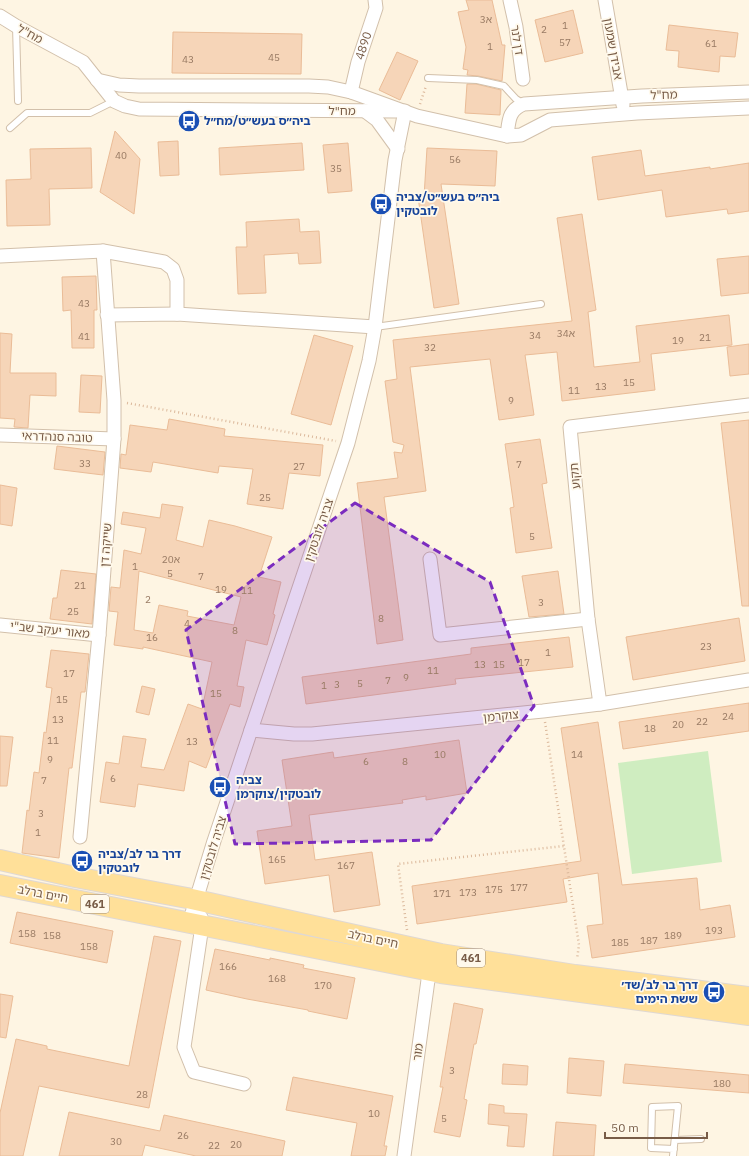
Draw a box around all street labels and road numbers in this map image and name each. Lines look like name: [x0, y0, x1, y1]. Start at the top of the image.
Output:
street label: אבידן שמעון: [601, 17, 626, 81]
street label: מח"ל: [15, 21, 46, 47]
street label: דן לנר: [508, 24, 527, 57]
street label: 4890: [351, 29, 375, 62]
street label: מח"ל: [650, 87, 678, 102]
street label: מח"ל: [328, 103, 356, 118]
street label: טובה סנהדראי: [21, 428, 93, 445]
street label: תקוע: [566, 462, 583, 490]
street label: צביה לובטקין: [301, 496, 336, 563]
street label: שייקה דן: [96, 522, 115, 568]
street label: מאור יעקב שב"י: [10, 618, 91, 641]
street label: צוקרמן: [482, 706, 520, 725]
street label: צביה לובטקין: [196, 814, 229, 882]
street label: חיים ברלב: [17, 881, 70, 906]
road number: 461: [81, 895, 109, 913]
street label: חיים ברלב: [347, 926, 400, 951]
road number: 461: [457, 949, 485, 967]
street label: מור: [409, 1042, 426, 1062]

